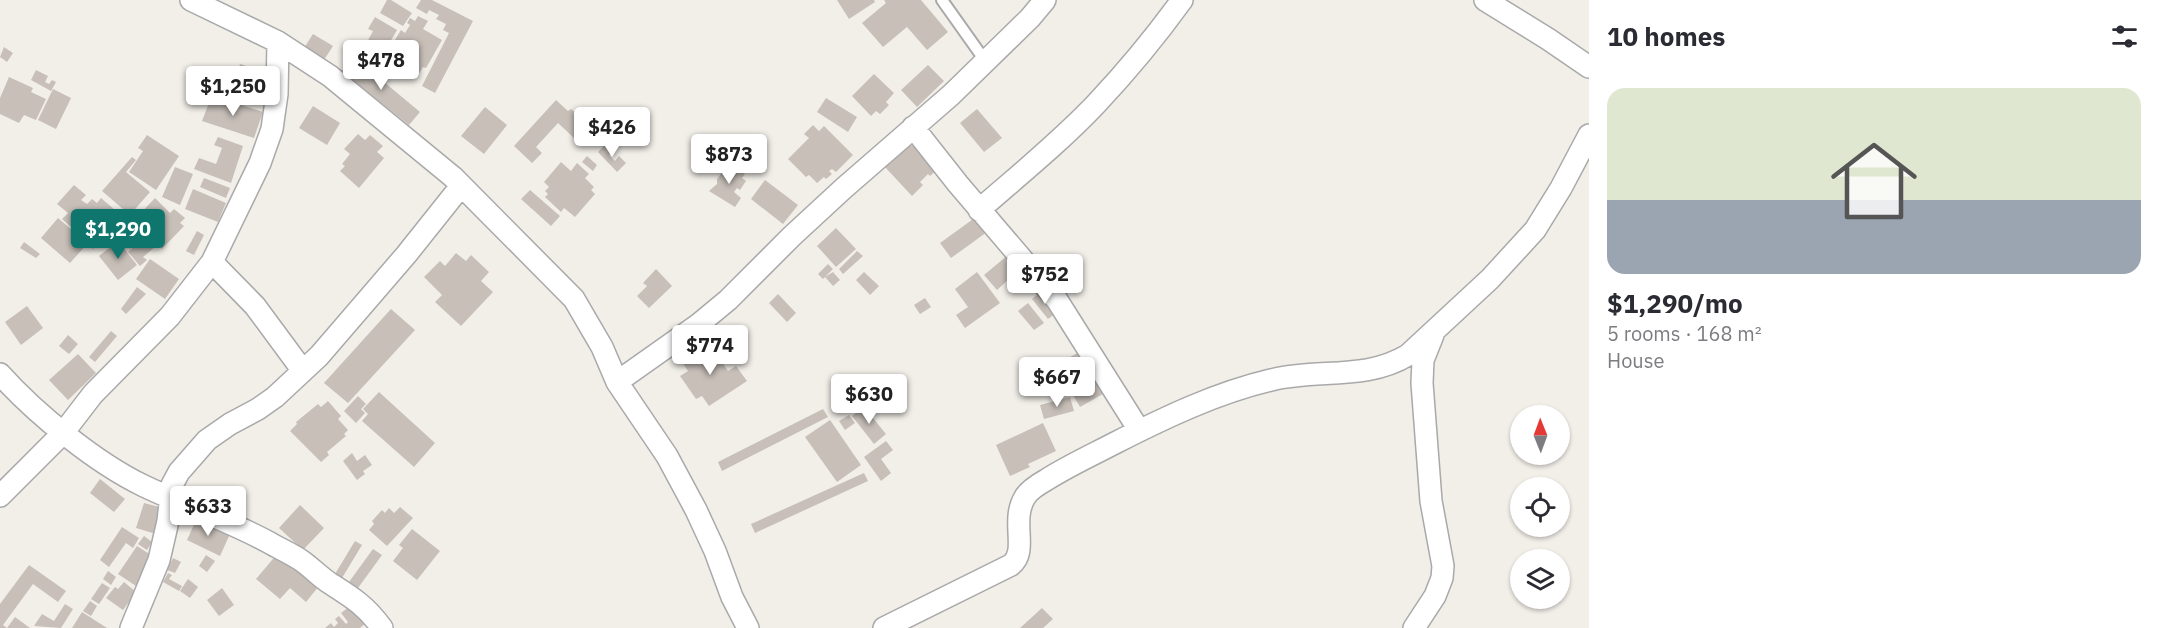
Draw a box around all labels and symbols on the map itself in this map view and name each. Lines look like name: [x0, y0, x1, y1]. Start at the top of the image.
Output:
pin: $478: [345, 40, 417, 91]
pin: $1,250: [184, 66, 282, 117]
pin: $426: [576, 107, 648, 158]
pin: $873: [693, 134, 765, 185]
pin: $1,290: [69, 209, 167, 260]
pin: $752: [1009, 254, 1081, 305]
pin: $774: [674, 325, 746, 376]
pin: $667: [1021, 357, 1093, 408]
pin: $630: [833, 374, 905, 425]
north arrow: [1510, 405, 1570, 465]
pin: $633: [172, 486, 244, 537]

